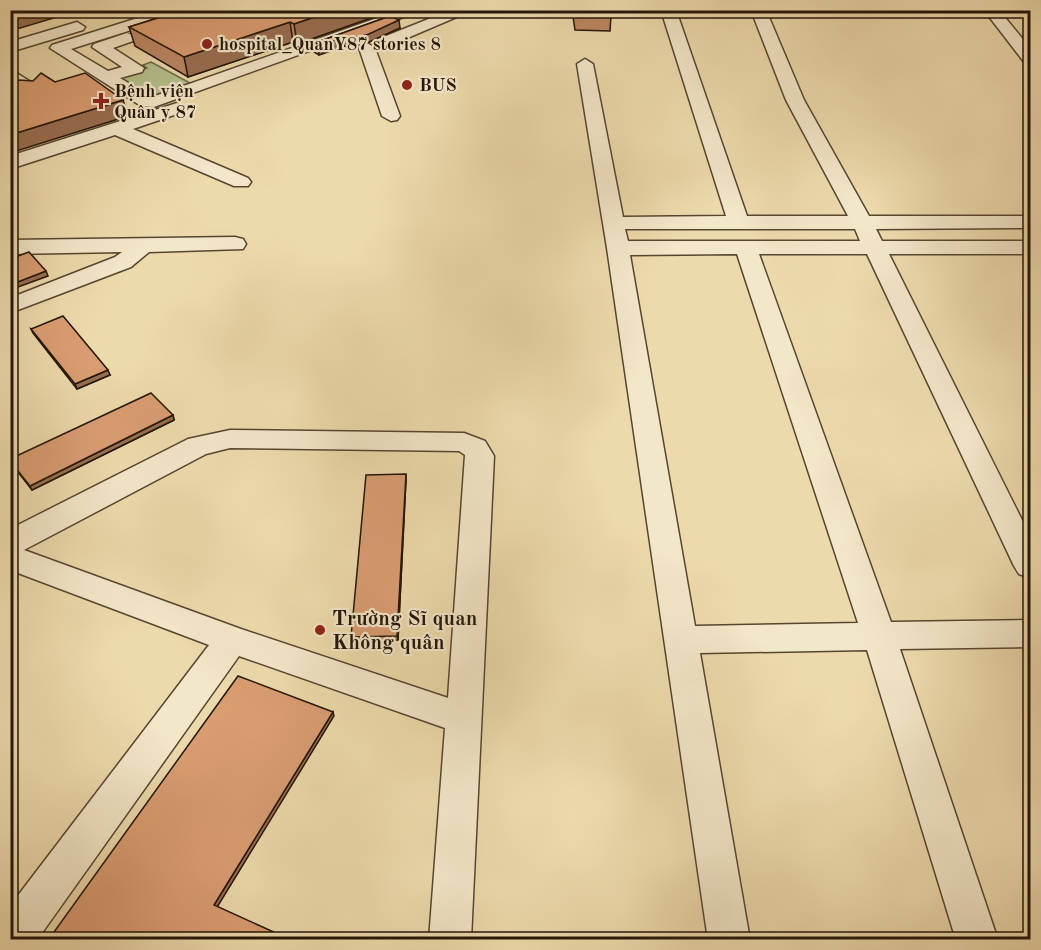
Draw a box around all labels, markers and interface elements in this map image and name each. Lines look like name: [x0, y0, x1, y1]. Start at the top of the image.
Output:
place label: hospital_QuanY87 stories 8: [219, 36, 441, 54]
marker: hospital_QuanY87 stories 8: [200, 37, 214, 51]
place label: BUS: [419, 77, 457, 95]
marker: BUS: [400, 78, 414, 92]
place label: Bệnh viện Quân y 87: [114, 83, 196, 122]
marker: Bệnh viện Quân y 87: [92, 92, 110, 110]
place label: Trường Sĩ quan Không quân: [332, 609, 478, 654]
marker: Trường Sĩ quan Không quân: [313, 623, 327, 637]

